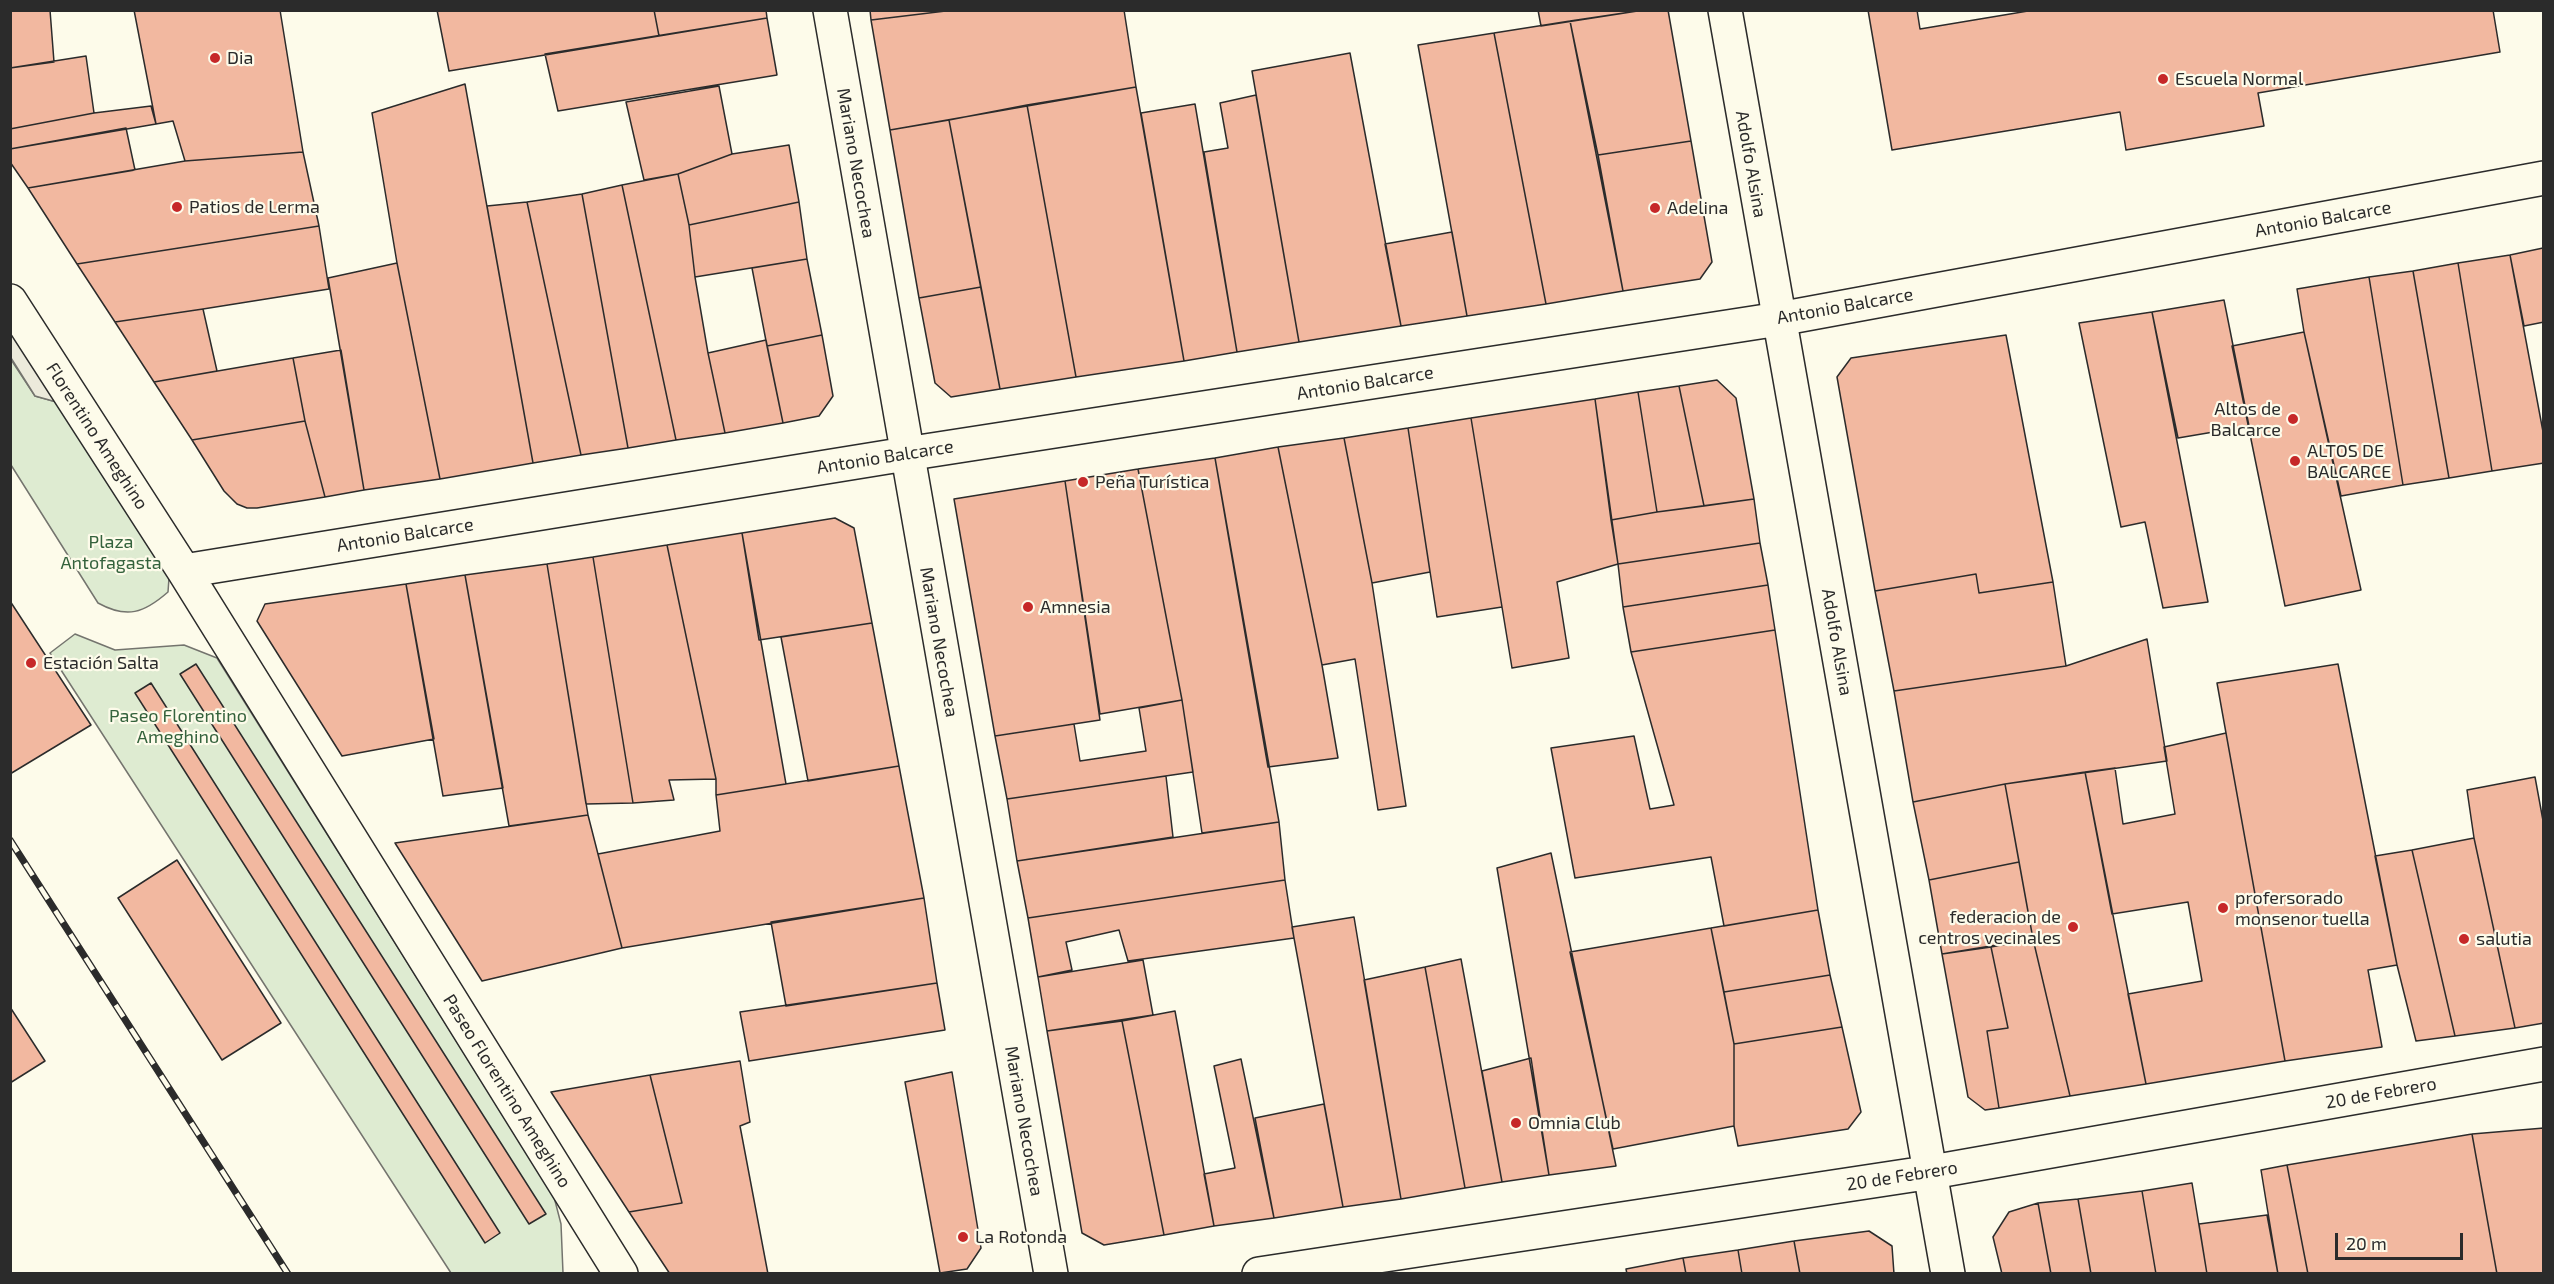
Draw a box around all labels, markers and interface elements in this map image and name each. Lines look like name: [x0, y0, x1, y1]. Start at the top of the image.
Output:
place label: Dia: [227, 47, 253, 69]
marker: Dia: [208, 51, 222, 65]
place label: Escuela Normal: [2175, 68, 2303, 90]
marker: Escuela Normal: [2156, 72, 2170, 86]
street label: Mariano Necochea: [832, 86, 880, 240]
street label: Adolfo Alsina: [1731, 109, 1771, 219]
place label: Patios de Lerma: [189, 196, 320, 218]
street label: Antonio Balcarce: [2253, 196, 2393, 242]
place label: Adelina: [1667, 197, 1728, 219]
marker: Patios de Lerma: [170, 200, 184, 214]
marker: Adelina: [1648, 201, 1662, 215]
street label: Antonio Balcarce: [1775, 283, 1915, 329]
street label: Florentino Ameghino: [41, 359, 153, 513]
street label: Antonio Balcarce: [1295, 362, 1435, 404]
place label: Altos de Balcarce: [2211, 398, 2281, 440]
marker: Altos de Balcarce: [2286, 412, 2300, 426]
street label: Antonio Balcarce: [815, 436, 955, 478]
place label: ALTOS DE BALCARCE: [2307, 440, 2391, 482]
marker: ALTOS DE BALCARCE: [2288, 454, 2302, 468]
place label: Peña Turística: [1095, 471, 1209, 493]
marker: Peña Turística: [1076, 475, 1090, 489]
street label: Antonio Balcarce: [335, 514, 475, 556]
park label: Plaza Antofagasta: [60, 531, 162, 574]
street label: Mariano Necochea: [915, 565, 963, 719]
street label: Adolfo Alsina: [1817, 587, 1857, 697]
place label: Amnesia: [1040, 596, 1111, 618]
marker: Amnesia: [1021, 600, 1035, 614]
place label: Estación Salta: [43, 652, 159, 674]
marker: Estación Salta: [24, 656, 38, 670]
park label: Paseo Florentino Ameghino: [109, 705, 247, 748]
place label: profersorado monsenor tuella: [2235, 887, 2370, 930]
marker: profersorado monsenor tuella: [2216, 901, 2230, 915]
place label: federacion de centros vecinales: [1918, 906, 2061, 948]
marker: federacion de centros vecinales: [2066, 920, 2080, 934]
place label: salutia: [2476, 928, 2532, 950]
marker: salutia: [2457, 932, 2471, 946]
street label: Paseo Florentino Ameghino: [438, 990, 576, 1192]
street label: Mariano Necochea: [1000, 1044, 1048, 1198]
street label: 20 de Febrero: [2324, 1073, 2438, 1113]
place label: Omnia Club: [1528, 1112, 1621, 1134]
marker: Omnia Club: [1509, 1116, 1523, 1130]
street label: 20 de Febrero: [1845, 1157, 1959, 1195]
scale bar: [2338, 1221, 2466, 1259]
place label: La Rotonda: [975, 1226, 1067, 1248]
marker: La Rotonda: [956, 1230, 970, 1244]
text: 20 m: [2346, 1232, 2387, 1254]

